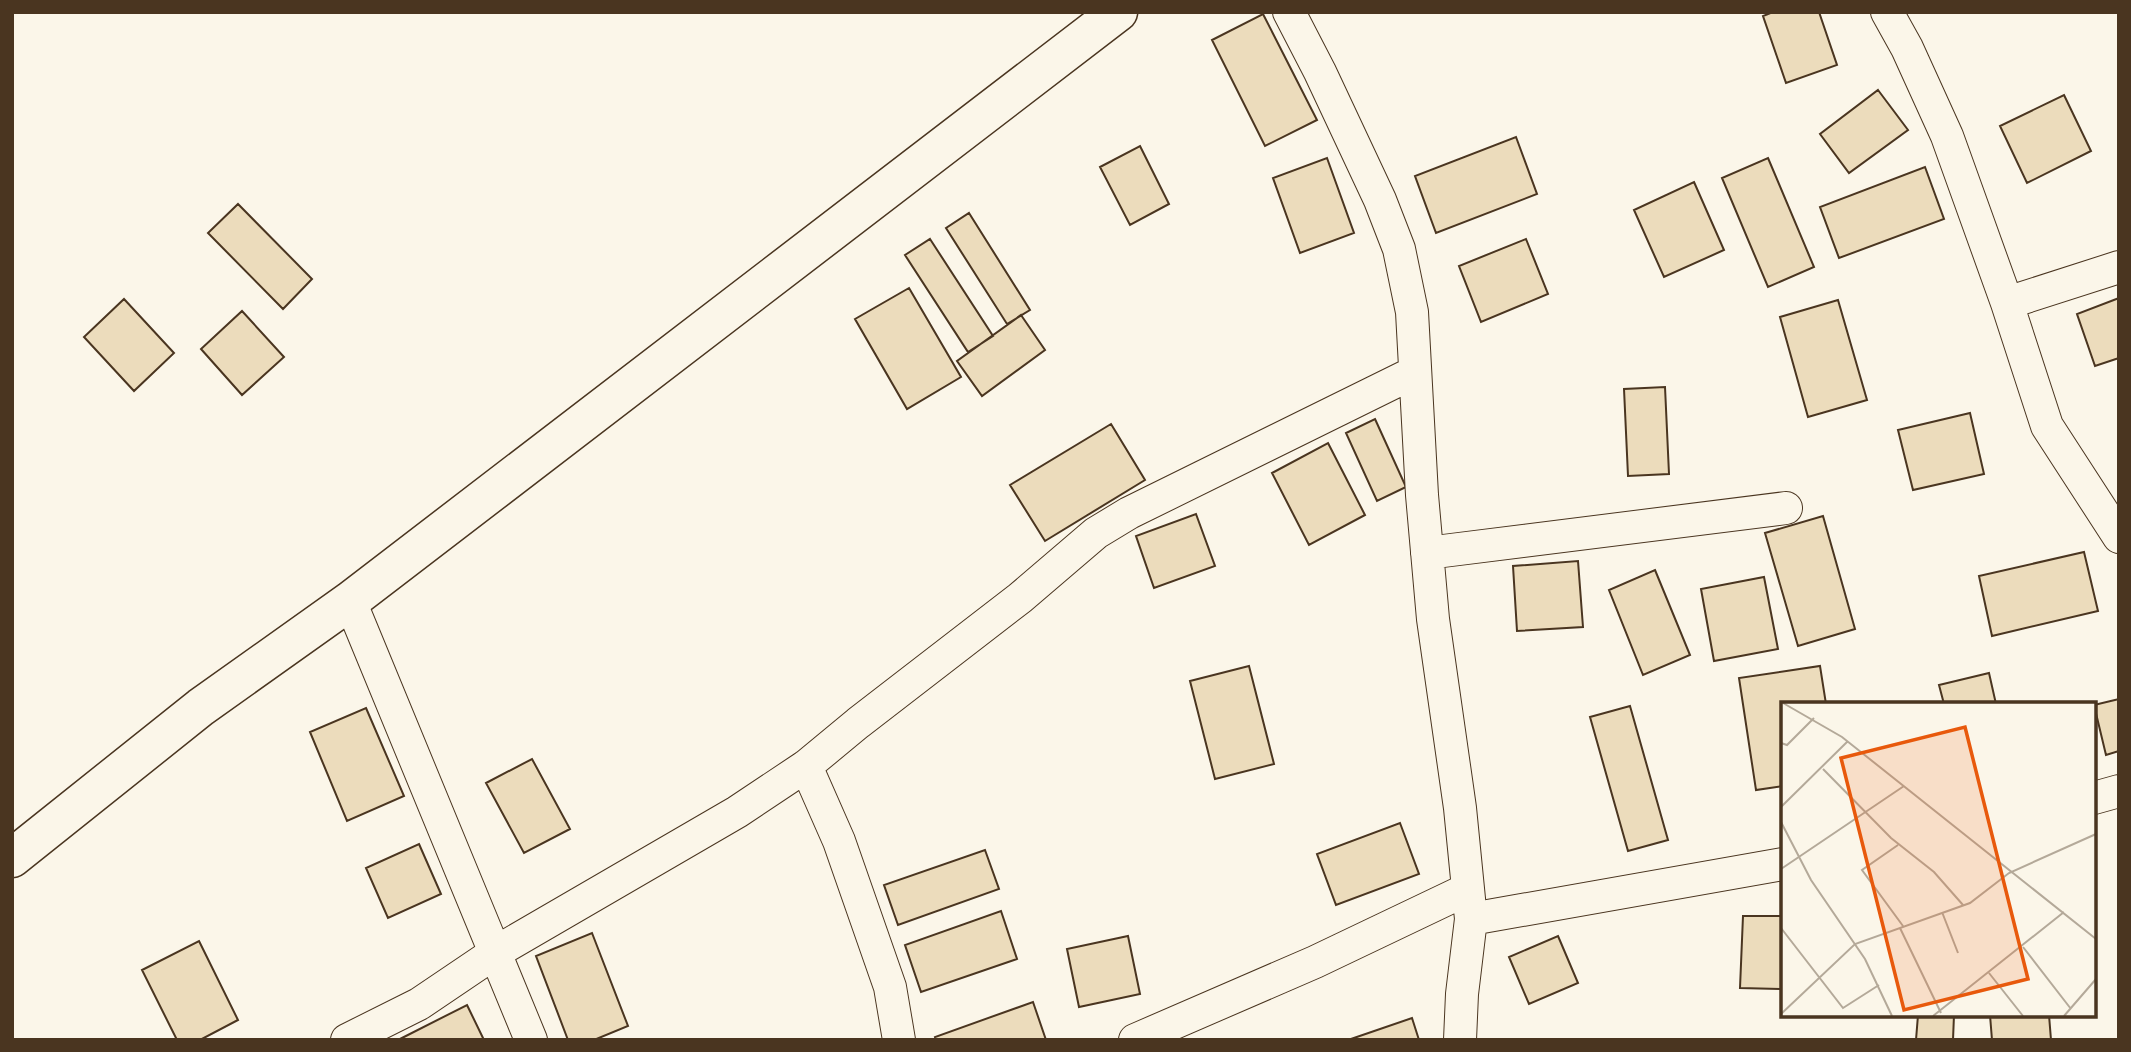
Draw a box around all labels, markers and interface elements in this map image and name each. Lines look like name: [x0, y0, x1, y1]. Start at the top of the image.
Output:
inset map: [1781, 702, 2096, 1017]

